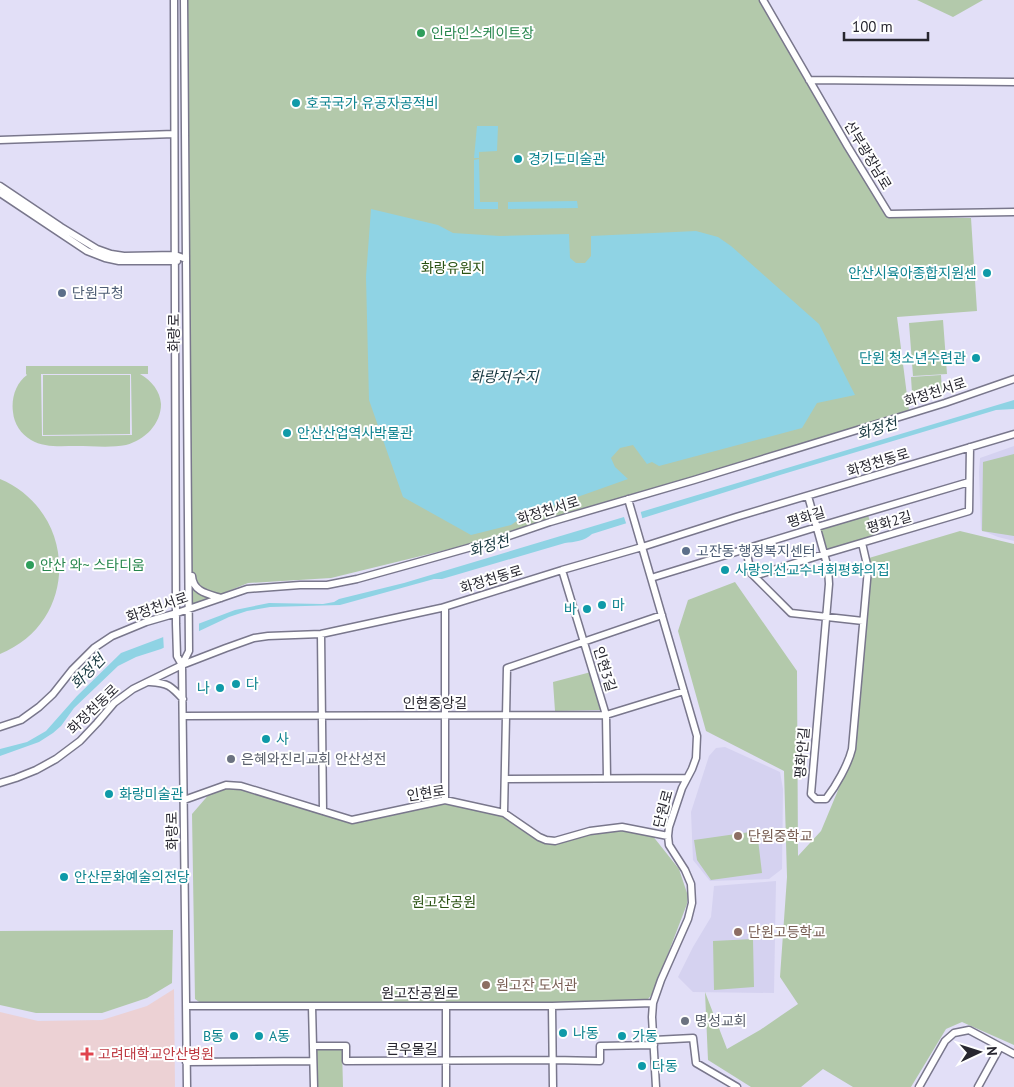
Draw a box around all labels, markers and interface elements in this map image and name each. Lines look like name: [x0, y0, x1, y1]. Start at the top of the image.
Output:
scale bar: [844, 10, 928, 42]
text: 100 m: [852, 17, 893, 36]
place label: 인라인스케이트장: [431, 24, 534, 42]
marker: 인라인스케이트장: [415, 27, 427, 39]
place label: 호국국가 유공자공적비: [306, 94, 439, 112]
marker: 호국국가 유공자공적비: [290, 97, 302, 109]
street label: 선부광장남로: [840, 117, 896, 193]
place label: 경기도미술관: [528, 150, 605, 168]
marker: 경기도미술관: [512, 153, 524, 165]
park label: 화랑유원지: [421, 259, 485, 277]
place label: 안산시육아종합지원센: [848, 264, 977, 282]
marker: 안산시육아종합지원센: [981, 267, 993, 279]
place label: 단원구청: [72, 284, 124, 302]
marker: 단원구청: [56, 287, 68, 299]
street label: 화랑로: [165, 314, 183, 352]
place label: 단원 청소년수련관: [859, 349, 966, 367]
marker: 단원 청소년수련관: [970, 352, 982, 364]
water label: 화랑저수지: [469, 367, 540, 386]
street label: 화정천서로: [902, 373, 969, 411]
water label: 화정천: [854, 413, 902, 444]
place label: 안산산업역사박물관: [297, 424, 413, 442]
marker: 안산산업역사박물관: [281, 427, 293, 439]
street label: 화정천동로: [845, 444, 912, 480]
street label: 화정천서로: [515, 492, 582, 528]
street label: 평화길: [785, 503, 827, 531]
street label: 평화2길: [864, 507, 914, 537]
water label: 화정천: [466, 530, 514, 561]
place label: 고잔동 행정복지센터: [696, 542, 816, 560]
marker: 고잔동 행정복지센터: [680, 545, 692, 557]
place label: 안산 와~ 스타디움: [40, 556, 145, 574]
marker: 안산 와~ 스타디움: [24, 559, 36, 571]
street label: 화정천동로: [458, 561, 525, 597]
place label: 사랑의선교수녀회평화의집: [735, 561, 890, 579]
marker: 사랑의선교수녀회평화의집: [719, 564, 731, 576]
street label: 화정천서로: [124, 588, 190, 626]
place label: 마: [612, 596, 625, 614]
marker: 마: [596, 599, 608, 611]
place label: 바: [564, 600, 577, 618]
marker: 바: [581, 603, 593, 615]
street label: 인현3길: [590, 644, 620, 694]
water label: 화정천: [66, 649, 110, 693]
place label: 다: [246, 675, 259, 693]
marker: 다: [230, 678, 242, 690]
place label: 나: [197, 679, 210, 697]
street label: 화정천동로: [64, 680, 122, 738]
marker: 나: [214, 682, 226, 694]
street label: 인현중앙길: [403, 694, 467, 712]
street label: 평화안길: [791, 727, 813, 779]
place label: 사: [276, 730, 289, 748]
marker: 사: [260, 733, 272, 745]
place label: 은혜와진리교회 안산성전: [241, 750, 386, 768]
marker: 은혜와진리교회 안산성전: [225, 753, 237, 765]
street label: 인현로: [406, 781, 447, 805]
place label: 화랑미술관: [119, 785, 184, 803]
marker: 화랑미술관: [103, 788, 115, 800]
street label: 단원로: [649, 788, 677, 830]
street label: 화랑로: [163, 811, 181, 850]
place label: 단원중학교: [748, 827, 813, 845]
marker: 단원중학교: [732, 830, 744, 842]
place label: 안산문화예술의전당: [74, 868, 190, 886]
marker: 안산문화예술의전당: [58, 871, 70, 883]
park label: 원고잔공원: [412, 893, 476, 911]
place label: 단원고등학교: [748, 923, 825, 941]
marker: 단원고등학교: [732, 926, 744, 938]
place label: 원고잔 도서관: [496, 976, 577, 994]
marker: 원고잔 도서관: [480, 979, 492, 991]
street label: 원고잔공원로: [381, 984, 459, 1002]
place label: 명성교회: [695, 1012, 747, 1030]
marker: 명성교회: [679, 1015, 691, 1027]
place label: 나동: [573, 1024, 599, 1042]
place label: B동: [203, 1027, 224, 1045]
place label: A동: [269, 1027, 290, 1045]
marker: 나동: [557, 1027, 569, 1039]
place label: 가동: [632, 1027, 658, 1045]
north arrow: [954, 1027, 1004, 1077]
marker: B동: [228, 1030, 240, 1042]
marker: A동: [253, 1030, 265, 1042]
marker: 가동: [616, 1030, 628, 1042]
street label: 큰우물길: [386, 1040, 438, 1058]
place label: 고려대학교안산병원: [98, 1045, 214, 1063]
text: N: [983, 1046, 1001, 1056]
marker: 고려대학교안산병원: [80, 1047, 94, 1061]
place label: 다동: [652, 1057, 678, 1075]
marker: 다동: [636, 1060, 648, 1072]

